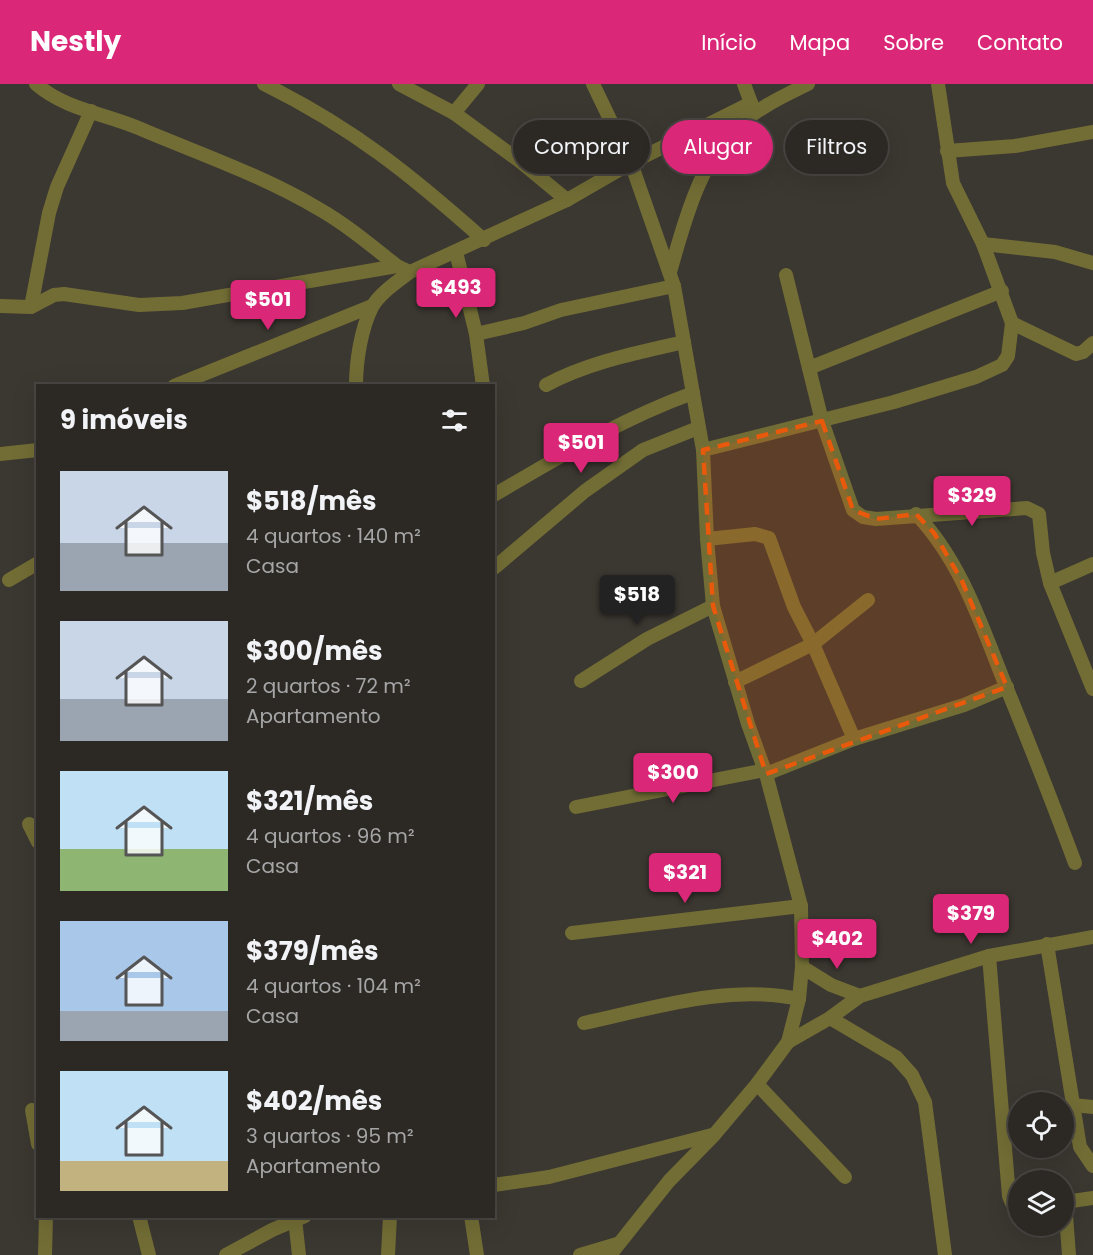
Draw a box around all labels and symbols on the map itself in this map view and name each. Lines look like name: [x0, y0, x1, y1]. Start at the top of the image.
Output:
pin: $493: [420, 268, 492, 319]
pin: $501: [232, 280, 304, 331]
pin: $501: [545, 423, 617, 474]
pin: $329: [936, 476, 1008, 527]
pin: $518: [601, 575, 673, 626]
pin: $300: [637, 753, 709, 804]
pin: $321: [649, 853, 721, 904]
pin: $379: [935, 894, 1007, 945]
pin: $402: [801, 919, 873, 970]

